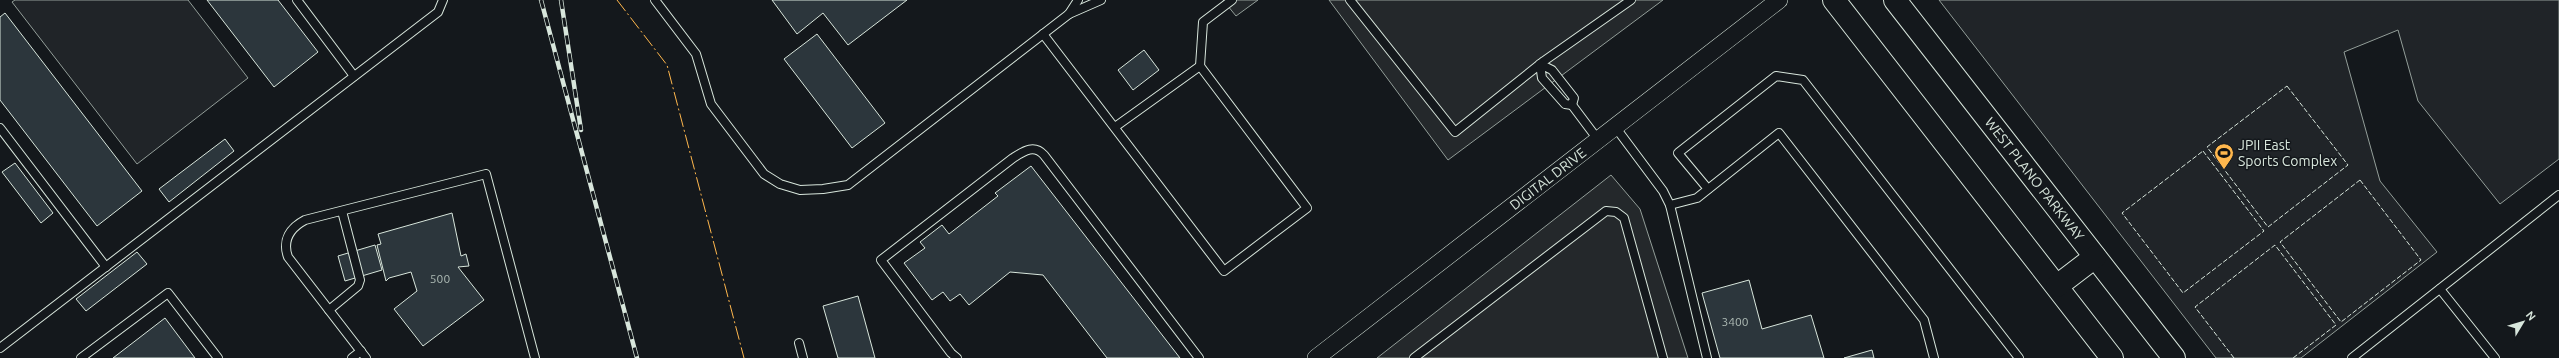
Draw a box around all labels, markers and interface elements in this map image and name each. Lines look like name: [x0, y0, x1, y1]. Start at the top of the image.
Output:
street label: WEST PLANO PARKWAY: [1982, 114, 2087, 244]
place label: JPII East Sports Complex: [2238, 137, 2337, 169]
sports icon: JPII East Sports Complex: [2213, 142, 2235, 170]
street label: DIGITAL DRIVE: [1507, 144, 1589, 213]
house number: 500: [430, 272, 450, 285]
north arrow: [2503, 302, 2543, 342]
text: N: [2524, 309, 2538, 323]
house number: 3400: [1721, 315, 1749, 328]

